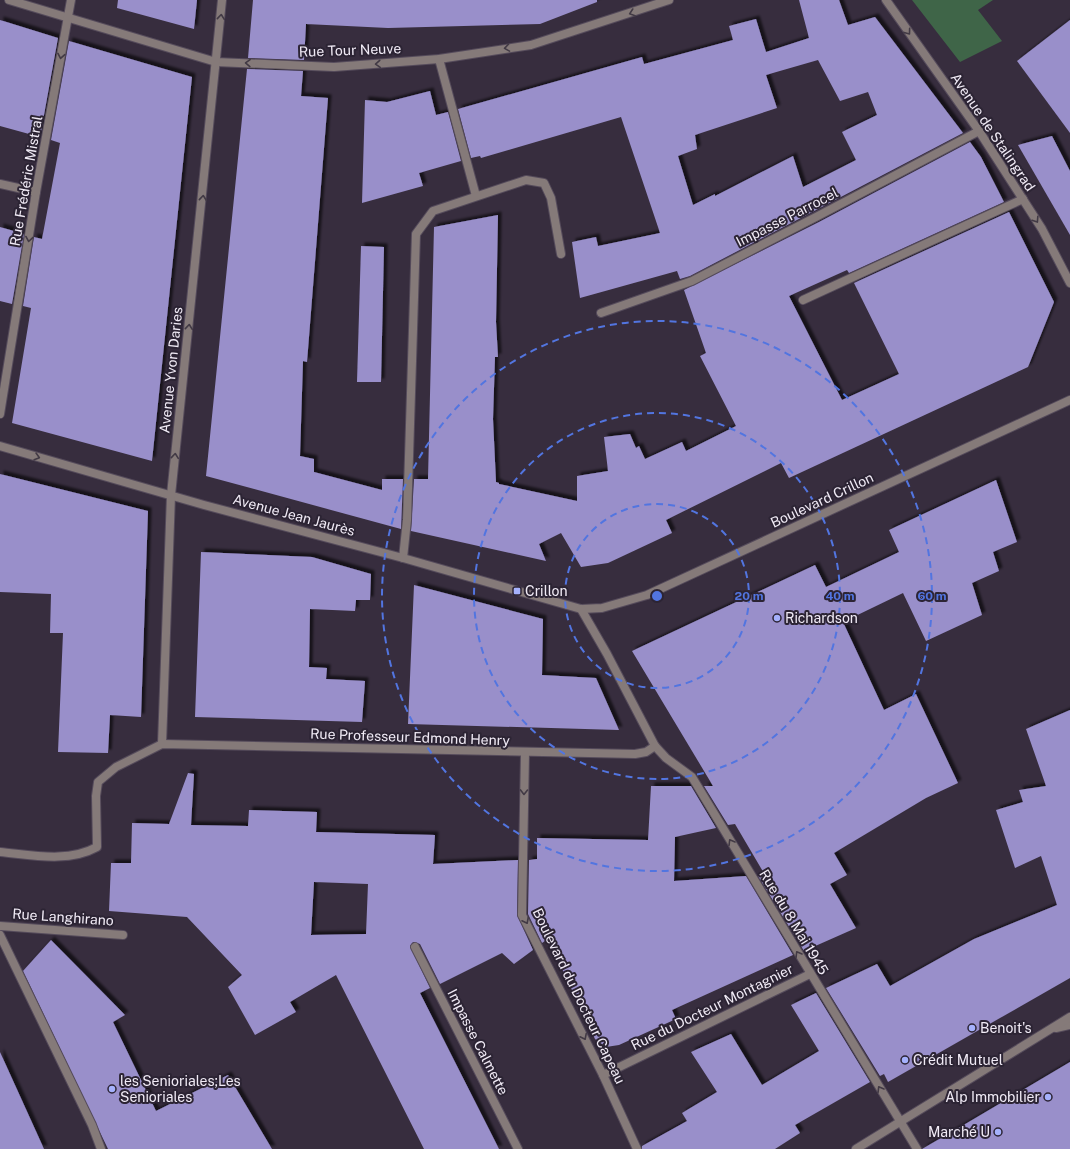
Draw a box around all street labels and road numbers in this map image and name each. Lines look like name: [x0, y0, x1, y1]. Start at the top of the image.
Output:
street label: Rue Tour Neuve: [299, 40, 402, 60]
street label: Avenue de Stalingrad: [948, 70, 1038, 194]
street label: Rue Frédéric Mistral: [7, 115, 45, 247]
street label: Impasse Parrocel: [733, 184, 841, 250]
street label: Avenue Yvon Daries: [156, 306, 186, 434]
street label: Boulevard Crillon: [768, 469, 876, 531]
street label: Avenue Jean Jaurès: [231, 491, 357, 539]
street label: Rue Professeur Edmond Henry: [310, 726, 511, 748]
street label: Rue du 8 Mai 1945: [756, 866, 832, 978]
street label: Rue Langhirano: [12, 905, 114, 929]
street label: Boulevard du Docteur Capeau: [529, 906, 629, 1086]
street label: Rue du Docteur Montagnier: [628, 961, 796, 1053]
street label: Impasse Calmette: [444, 986, 512, 1098]

